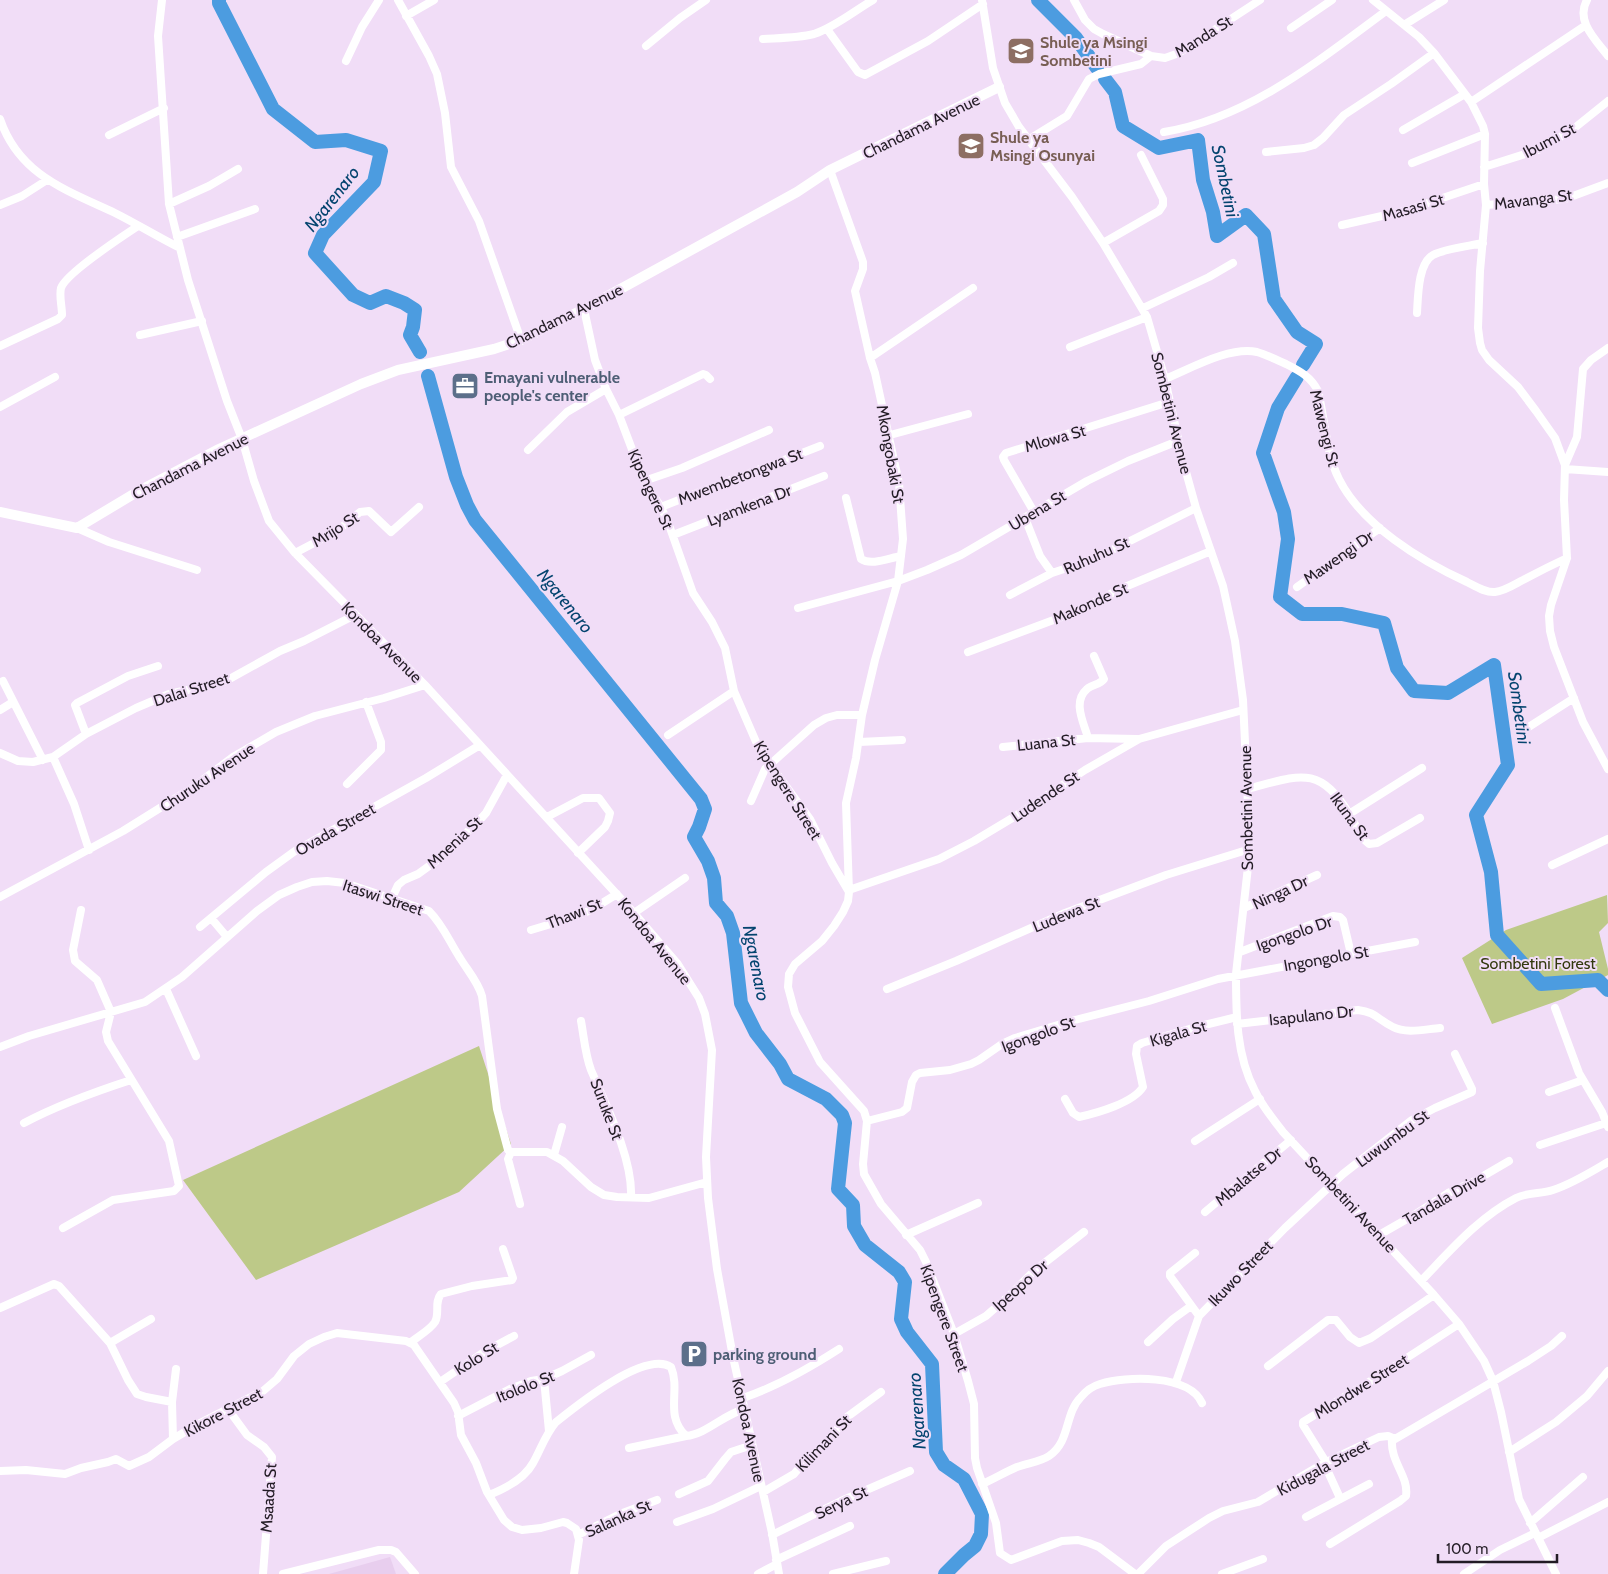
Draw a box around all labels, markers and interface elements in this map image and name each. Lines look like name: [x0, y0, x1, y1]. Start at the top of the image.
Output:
street label: Manda St: [1171, 11, 1236, 61]
place label: Shule ya Msingi Sombetini: [1040, 33, 1148, 70]
school or university icon: Shule ya Msingi Sombetini: [1006, 36, 1036, 66]
street label: Chandama Avenue: [860, 90, 983, 163]
street label: Ibumi St: [1520, 118, 1579, 162]
place label: Shule ya Msingi Osunyai: [990, 128, 1095, 165]
school or university icon: Shule ya Msingi Osunyai: [956, 131, 986, 161]
water label: Sombetini: [1207, 143, 1244, 220]
water label: Ngarenaro: [300, 162, 364, 236]
street label: Mavanga St: [1493, 185, 1574, 214]
street label: Masasi St: [1380, 190, 1447, 225]
street label: Chandama Avenue: [503, 280, 626, 353]
street label: Sombetini Avenue: [1147, 350, 1196, 476]
place label: Emayani vulnerable people's center: [484, 368, 620, 405]
office icon: Emayani vulnerable people's center: [450, 371, 480, 401]
street label: Mawengi St: [1306, 388, 1343, 469]
street label: Mkongobaki St: [873, 404, 909, 505]
street label: Mlowa St: [1022, 421, 1088, 456]
street label: Chandama Avenue: [129, 429, 251, 504]
street label: Mwembetongwa St: [675, 444, 806, 509]
street label: Kipengere St: [624, 446, 678, 533]
street label: Lyamkena Dr: [705, 480, 795, 530]
street label: Ubena St: [1005, 486, 1070, 535]
street label: Mrijo St: [308, 507, 363, 551]
street label: Mawengi Dr: [1300, 526, 1378, 588]
street label: Ruhuhu St: [1060, 532, 1133, 578]
water label: Ngarenaro: [532, 564, 598, 638]
street label: Makonde St: [1050, 578, 1131, 628]
street label: Kondoa Avenue: [337, 598, 426, 687]
street label: Dalai Street: [151, 668, 232, 711]
water label: Sombetini: [1503, 670, 1535, 747]
street label: Luana St: [1016, 730, 1077, 755]
street label: Kipengere Street: [750, 737, 826, 844]
street label: Churuku Avenue: [156, 739, 258, 816]
street label: Sombetini Avenue: [1236, 745, 1257, 870]
street label: Ludende St: [1008, 767, 1083, 826]
street label: Ikuna St: [1326, 789, 1374, 844]
street label: Ovada Street: [292, 799, 379, 860]
street label: Mnenia St: [423, 812, 486, 873]
street label: Ninga Dr: [1249, 871, 1312, 914]
street label: Itaswi Street: [340, 876, 426, 920]
street label: Ludewa St: [1030, 892, 1103, 937]
street label: Thawi St: [544, 894, 605, 933]
street label: Kondoa Avenue: [614, 894, 695, 988]
street label: Igongolo Dr: [1254, 911, 1335, 955]
water label: Ngarenaro: [738, 923, 774, 1003]
street label: Ingongolo St: [1282, 942, 1371, 975]
park label: Sombetini Forest: [1480, 954, 1596, 973]
street label: Isapulano Dr: [1268, 1002, 1355, 1029]
street label: Igongolo St: [999, 1012, 1078, 1057]
street label: Kigala St: [1148, 1016, 1209, 1051]
street label: Suruke St: [586, 1076, 627, 1143]
street label: Luwumbu St: [1352, 1105, 1433, 1171]
street label: Mbalatse Dr: [1211, 1142, 1286, 1210]
street label: Sombetini Avenue: [1301, 1152, 1400, 1256]
street label: Tandala Drive: [1400, 1167, 1489, 1230]
street label: Ikuwo Street: [1204, 1236, 1277, 1310]
street label: Ipeopo Dr: [989, 1255, 1053, 1315]
street label: Kipengere Street: [916, 1262, 973, 1375]
street label: Kolo St: [451, 1337, 502, 1379]
parking icon: parking ground: [679, 1339, 709, 1369]
place label: parking ground: [713, 1345, 817, 1364]
street label: Mlondwe Street: [1311, 1350, 1412, 1423]
street label: Itololo St: [493, 1366, 558, 1407]
water label: Ngarenaro: [903, 1372, 931, 1450]
street label: Kondoa Avenue: [728, 1376, 769, 1484]
street label: Kikore Street: [181, 1384, 266, 1441]
street label: Kilimani St: [791, 1410, 856, 1476]
street label: Kidugala Street: [1274, 1435, 1373, 1500]
street label: Msaada St: [257, 1462, 280, 1533]
street label: Serya St: [812, 1481, 871, 1523]
street label: Salanka St: [582, 1495, 655, 1541]
scale bar: [1438, 1532, 1557, 1564]
text: 100 m: [1446, 1540, 1488, 1558]

